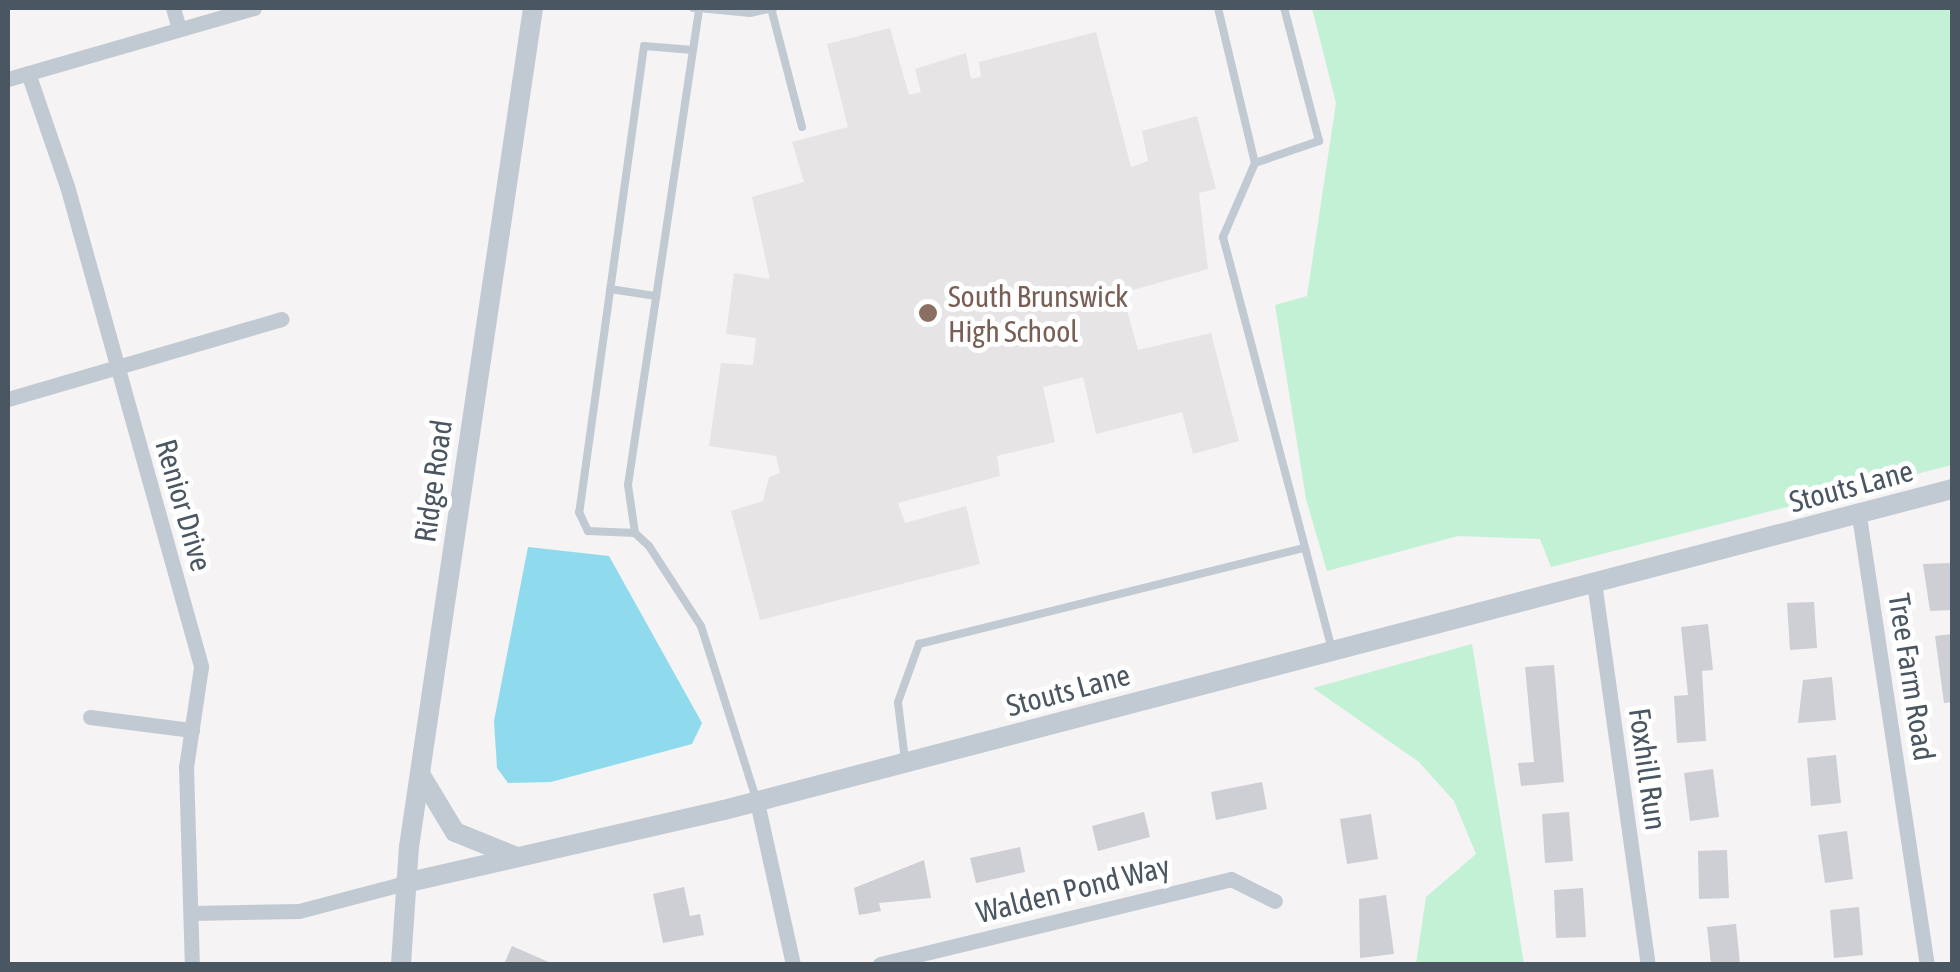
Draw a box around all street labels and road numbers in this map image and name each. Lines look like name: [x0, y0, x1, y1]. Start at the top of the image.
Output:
street label: Ridge Road: [407, 417, 459, 545]
street label: Renior Drive: [148, 435, 220, 575]
street label: Stouts Lane: [1785, 452, 1917, 520]
street label: Tree Farm Road: [1881, 591, 1943, 763]
street label: Stouts Lane: [1002, 656, 1134, 724]
street label: Foxhill Run: [1622, 706, 1674, 832]
street label: Walden Pond Way: [973, 848, 1173, 930]

